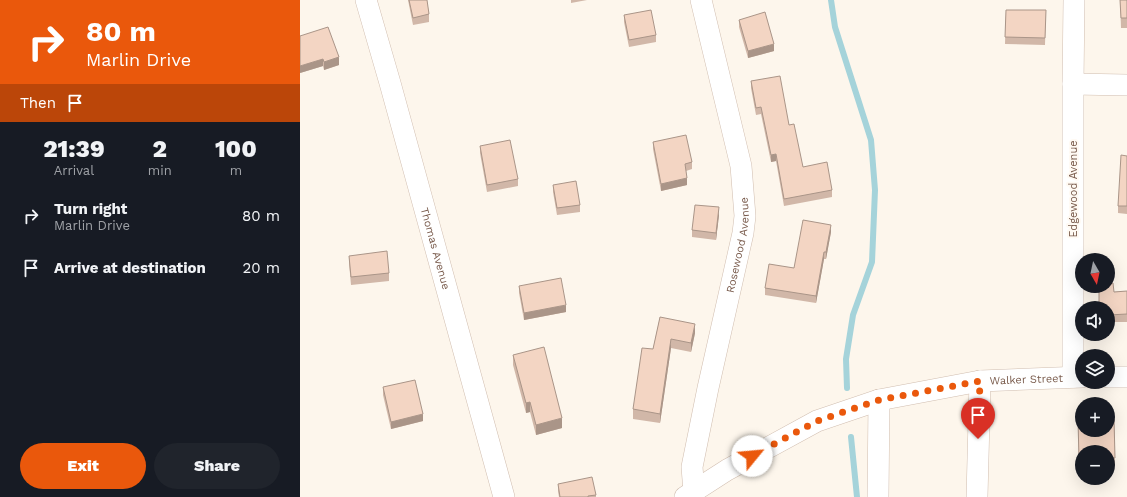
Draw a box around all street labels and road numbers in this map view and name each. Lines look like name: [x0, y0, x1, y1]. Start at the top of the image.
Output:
street label: Edgewood Avenue: [1067, 140, 1080, 238]
street label: Rosewood Avenue: [724, 197, 752, 294]
street label: Thomas Avenue: [418, 206, 453, 291]
street label: Walker Street: [989, 372, 1064, 388]

